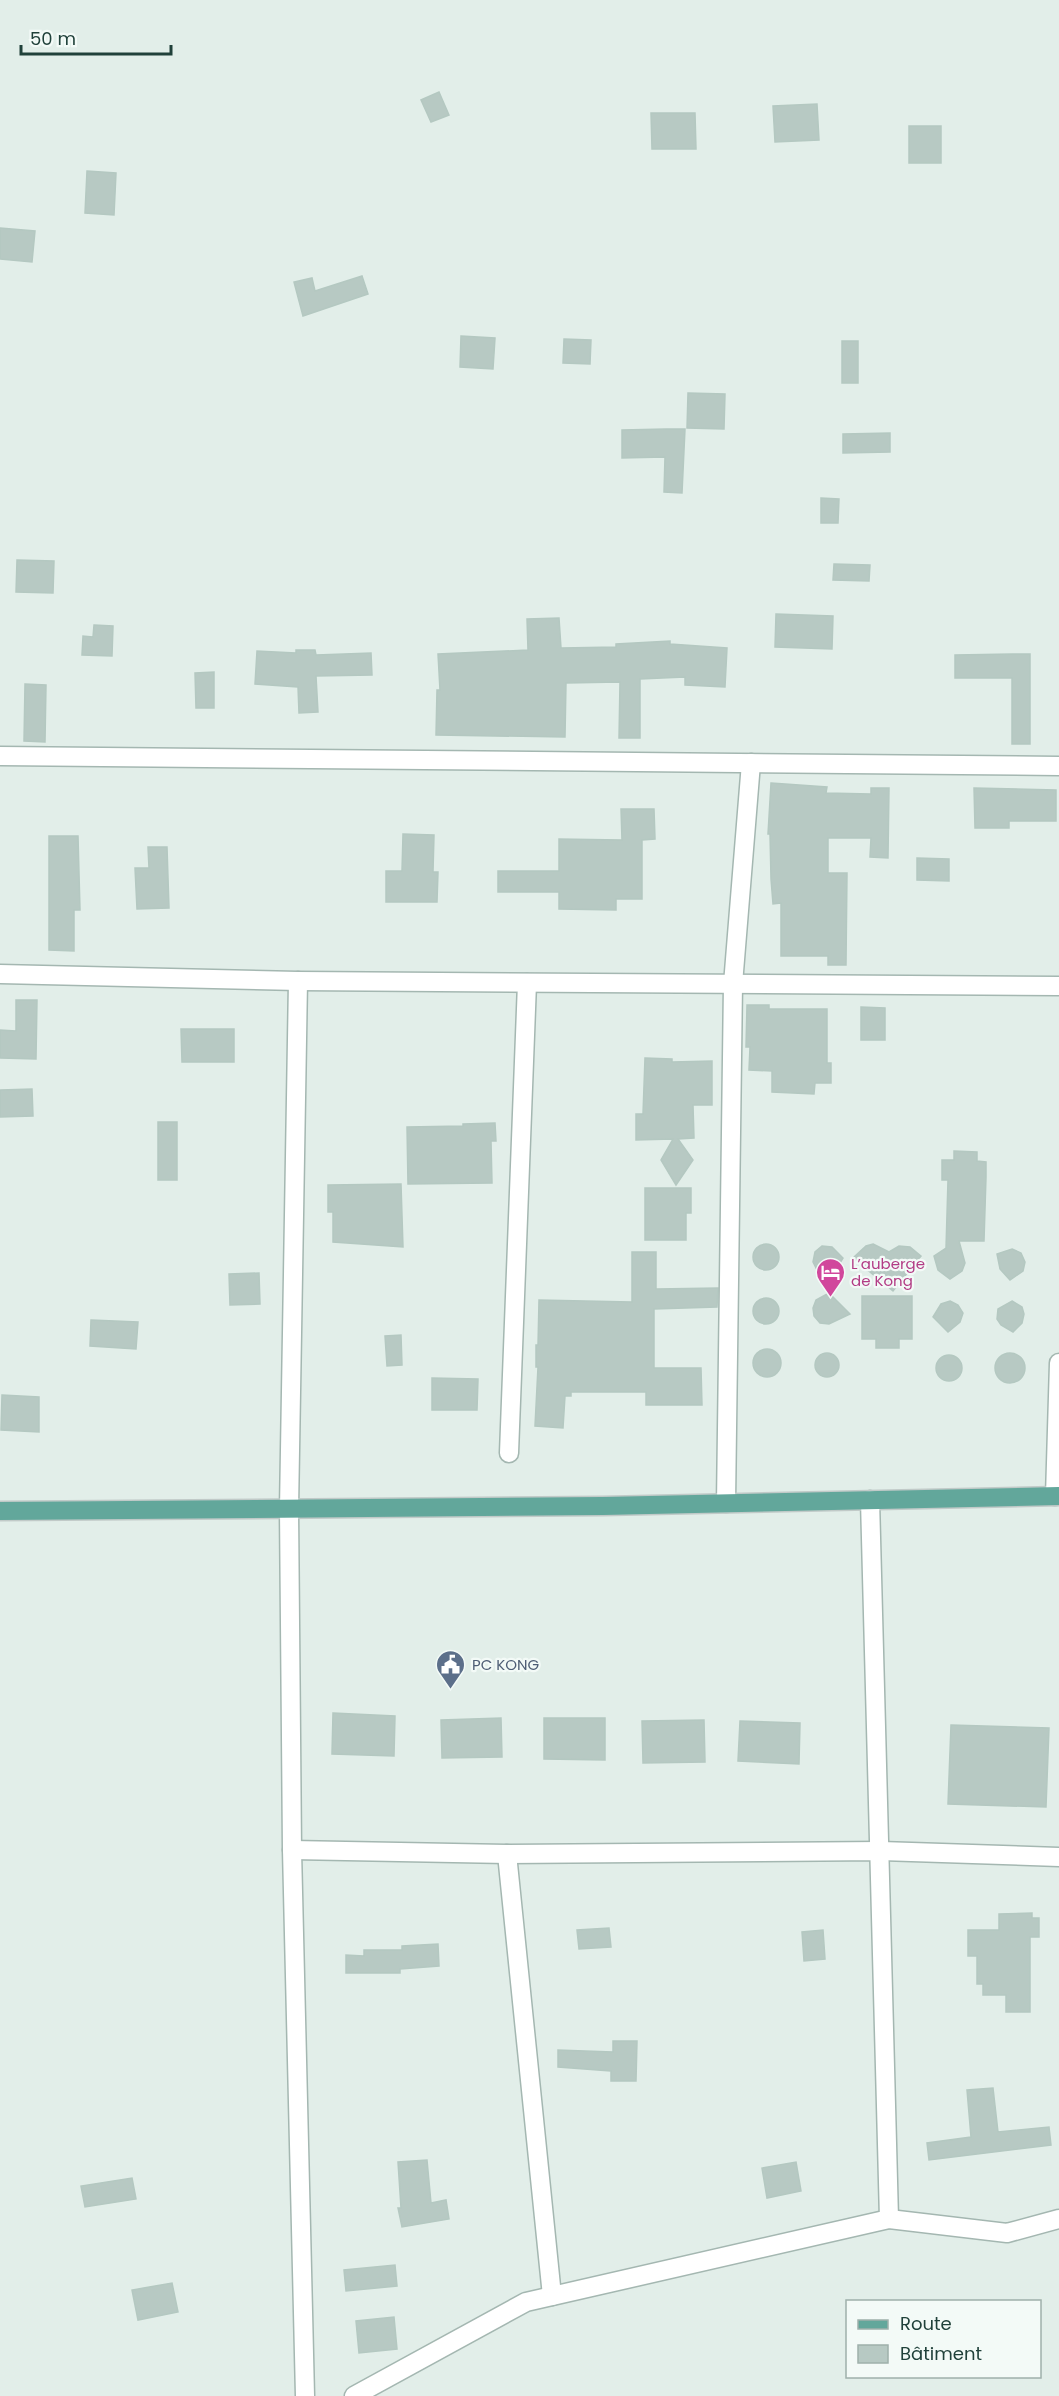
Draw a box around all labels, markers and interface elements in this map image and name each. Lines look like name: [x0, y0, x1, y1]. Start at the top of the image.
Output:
scale bar: [21, 18, 171, 56]
text: 50 m: [30, 26, 76, 51]
place label: L’auberge de Kong: [851, 1253, 925, 1291]
hotel icon: L’auberge de Kong: [814, 1256, 846, 1298]
public building icon: PC KONG: [435, 1648, 467, 1690]
place label: PC KONG: [472, 1654, 540, 1675]
legend: [846, 2300, 1041, 2378]
text: Route: [900, 2311, 952, 2336]
text: Bâtiment: [900, 2341, 982, 2366]

